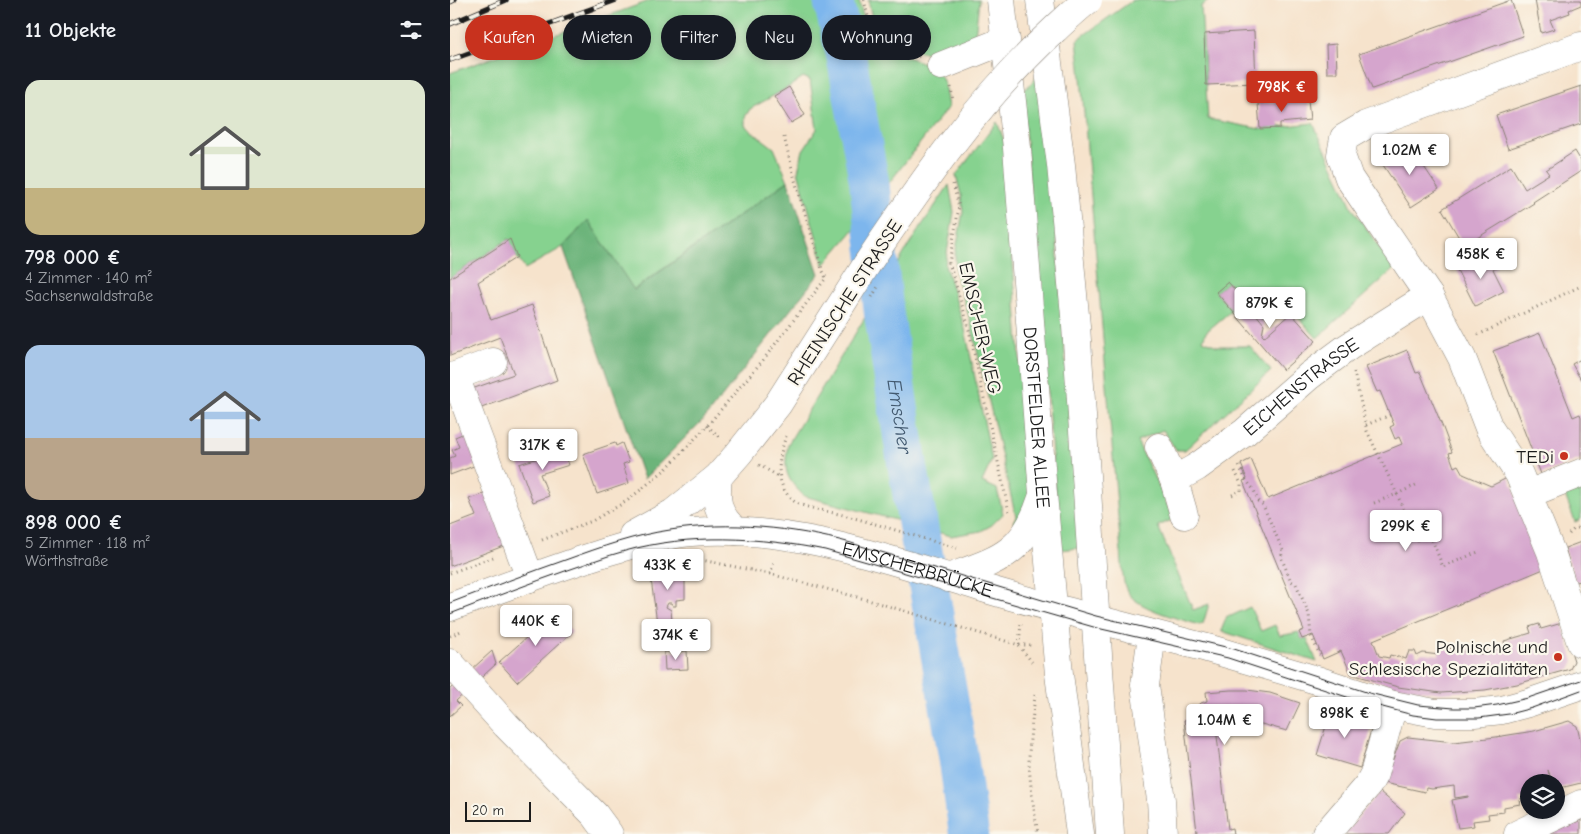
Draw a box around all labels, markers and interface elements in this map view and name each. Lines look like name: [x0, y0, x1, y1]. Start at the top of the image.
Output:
chip: Kaufen: [465, 15, 553, 60]
chip: Mieten: [563, 15, 651, 60]
chip: Filter: [661, 15, 736, 60]
chip: Neu: [746, 15, 812, 60]
chip: Wohnung: [822, 15, 931, 60]
icon: filters: [397, 16, 425, 44]
text: 11 Objekte: [25, 18, 116, 42]
pin: 798K €: [1241, 70, 1323, 113]
text: 798K €: [1257, 78, 1307, 96]
icon: home: [180, 113, 270, 203]
pin: 1.02M €: [1364, 134, 1456, 176]
text: 1.02M €: [1382, 141, 1438, 159]
street label: RHEINISCHE STRASSE: [783, 216, 907, 389]
pin: 458K €: [1440, 238, 1522, 280]
text: 798 000 €: [25, 245, 121, 269]
text: 458K €: [1456, 245, 1506, 263]
street label: EMSCHER-WEG: [954, 260, 1006, 396]
text: 4 Zimmer · 140 m²: [25, 269, 152, 287]
pin: 879K €: [1229, 286, 1311, 329]
text: Sachsenwaldstraße: [25, 287, 153, 305]
text: 879K €: [1245, 294, 1295, 312]
street label: DORSTFELDER ALLEE: [1018, 326, 1054, 509]
street label: EICHENSTRASSE: [1239, 333, 1363, 441]
water label: Emscher: [882, 377, 917, 457]
icon: home: [180, 378, 270, 468]
pin: 317K €: [502, 428, 584, 471]
text: 317K €: [519, 436, 567, 454]
place label: TEDi: [1516, 446, 1554, 468]
marker: TEDi: [1558, 450, 1570, 462]
text: 898 000 €: [25, 510, 123, 534]
pin: 299K €: [1365, 510, 1447, 552]
text: 299K €: [1381, 517, 1431, 535]
text: 5 Zimmer · 118 m²: [25, 534, 150, 552]
street label: EMSCHERBRÜCKE: [840, 537, 995, 602]
pin: 433K €: [627, 548, 709, 591]
text: Wörthstraße: [25, 552, 108, 570]
text: 433K €: [643, 556, 693, 574]
pin: 440K €: [495, 604, 577, 647]
text: 440K €: [511, 612, 561, 630]
pin: 374K €: [635, 618, 717, 661]
text: 374K €: [652, 626, 700, 644]
place label: Polnische und Schlesische Spezialitäten: [1349, 636, 1548, 680]
marker: Polnische und Schlesische Spezialitäten: [1552, 651, 1564, 663]
pin: 898K €: [1304, 696, 1386, 739]
pin: 1.04M €: [1179, 704, 1271, 746]
text: 898K €: [1320, 704, 1370, 722]
text: 1.04M €: [1197, 711, 1253, 729]
map controls: [1520, 774, 1565, 819]
button: layers: [1520, 774, 1565, 819]
scale bar: [465, 799, 531, 822]
text: 20 m: [472, 802, 504, 819]

